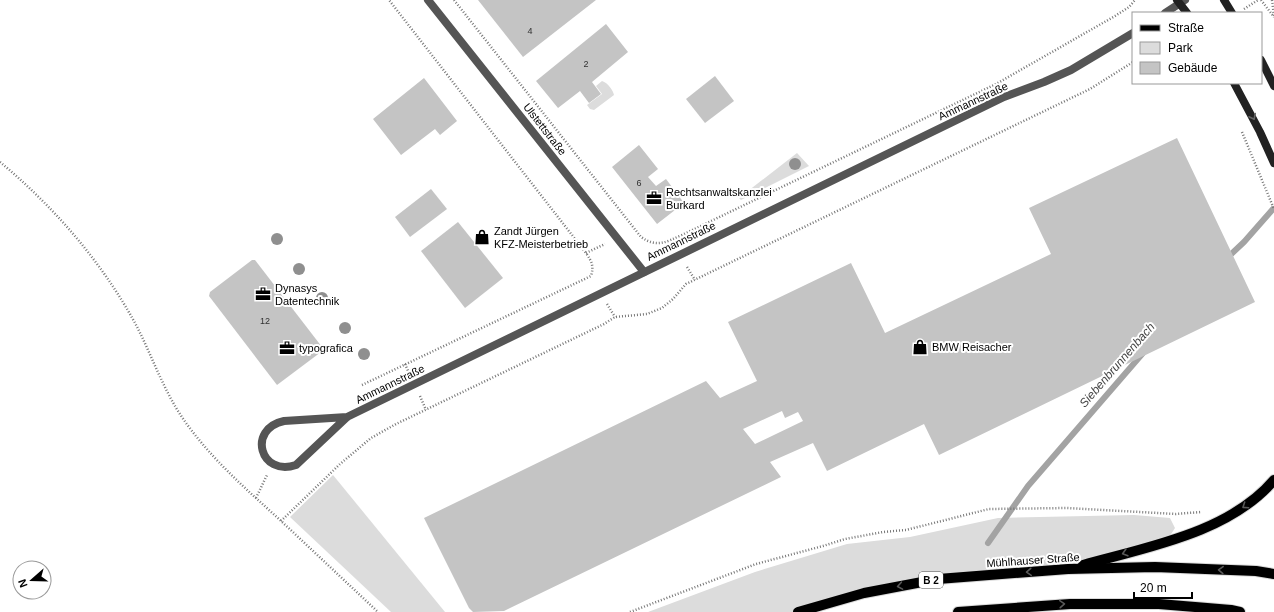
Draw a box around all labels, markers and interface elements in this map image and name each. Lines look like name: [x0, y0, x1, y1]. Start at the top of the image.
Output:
legend: [1132, 12, 1262, 84]
text: Straße: [1168, 21, 1204, 35]
house number: 4: [527, 26, 533, 36]
text: Park: [1168, 41, 1194, 55]
house number: 2: [583, 59, 589, 69]
text: Gebäude: [1168, 61, 1218, 75]
street label: Ammannstraße: [936, 80, 1010, 122]
street label: Ulstettstraße: [521, 101, 569, 157]
one-way arrow: [1248, 113, 1256, 120]
house number: 6: [636, 178, 642, 188]
place label: Rechtsanwaltskanzlei Burkard: [666, 186, 772, 211]
office icon: Rechtsanwaltskanzlei Burkard: [645, 189, 663, 207]
street label: Ammannstraße: [645, 219, 717, 263]
place label: Zandt Jürgen KFZ-Meisterbetrieb: [494, 225, 588, 250]
shop icon: Zandt Jürgen KFZ-Meisterbetrieb: [473, 228, 491, 246]
place label: Dynasys Datentechnik: [275, 282, 340, 307]
office icon: Dynasys Datentechnik: [254, 285, 272, 303]
house number: 12: [260, 316, 270, 326]
water label: Siebenbrunnenbach: [1076, 320, 1158, 410]
shop icon: BMW Reisacher: [911, 338, 929, 356]
office icon: typografica: [278, 339, 296, 357]
place label: BMW Reisacher: [932, 341, 1012, 353]
place label: typografica: [299, 342, 354, 354]
street label: Ammannstraße: [354, 362, 426, 406]
one-way arrow: [1242, 501, 1249, 509]
one-way arrow: [1121, 548, 1128, 557]
street label: Mühlhauser Straße: [986, 551, 1080, 569]
north arrow: [12, 560, 52, 600]
one-way arrow: [1218, 565, 1224, 574]
one-way arrow: [1026, 568, 1032, 577]
road number: B 2: [919, 572, 943, 588]
scale bar: [1134, 574, 1192, 600]
text: N: [16, 578, 30, 589]
one-way arrow: [897, 581, 903, 590]
text: 20 m: [1140, 581, 1167, 595]
one-way arrow: [1059, 600, 1065, 609]

